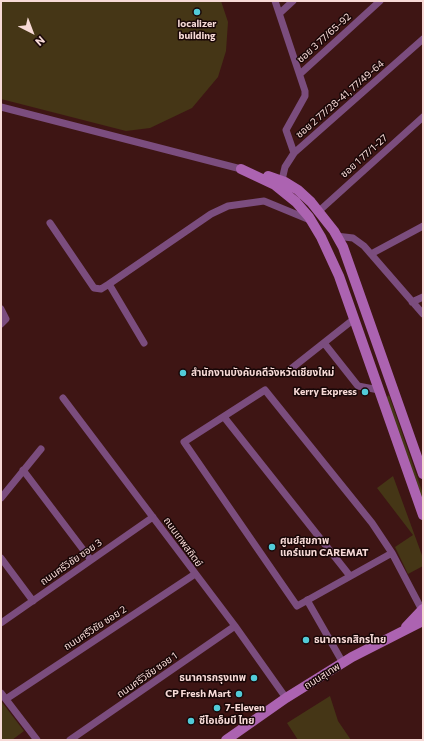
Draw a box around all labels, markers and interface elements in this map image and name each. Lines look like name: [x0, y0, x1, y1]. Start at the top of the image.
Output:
marker: localizer building: [192, 7, 202, 17]
street label: ซอย 3 77/65-92: [295, 11, 353, 65]
north arrow: [12, 12, 52, 52]
place label: localizer building: [178, 18, 216, 42]
text: N: [33, 34, 48, 49]
street label: ซอย 2 77/28-41, 77/49-64: [294, 57, 386, 141]
street label: ซอย 1 77/1-27: [338, 132, 390, 180]
place label: สำนักงานบังคับคดีจังหวัดเชียงใหม่: [191, 367, 334, 379]
marker: สำนักงานบังคับคดีจังหวัดเชียงใหม่: [178, 368, 188, 378]
place label: Kerry Express: [293, 386, 357, 398]
marker: Kerry Express: [360, 387, 370, 397]
street label: ถนนเทพสถิตย์: [161, 515, 205, 569]
place label: ศูนย์สุขภาพ แคร์แมท CAREMAT: [280, 535, 369, 558]
street label: ถนนศรีวิชัย ซอย 3: [38, 536, 104, 588]
marker: ศูนย์สุขภาพ แคร์แมท CAREMAT: [267, 542, 277, 552]
street label: ถนนศรีวิชัย ซอย 2: [61, 603, 129, 653]
place label: ธนาคารกสิกรไทย: [314, 634, 386, 646]
marker: ธนาคารกสิกรไทย: [301, 635, 311, 645]
street label: ถนนศรีวิชัย ซอย 1: [114, 650, 180, 700]
street label: ถนนสุเทพ: [302, 660, 342, 692]
place label: ธนาคารกรุงเทพ: [179, 672, 246, 684]
marker: ธนาคารกรุงเทพ: [249, 673, 259, 683]
place label: CP Fresh Mart: [165, 688, 231, 700]
marker: CP Fresh Mart: [234, 689, 244, 699]
place label: 7-Eleven: [225, 702, 265, 714]
marker: 7-Eleven: [212, 703, 222, 713]
place label: ซีไอเอ็มบี ไทย: [199, 715, 255, 727]
marker: ซีไอเอ็มบี ไทย: [186, 716, 196, 726]

